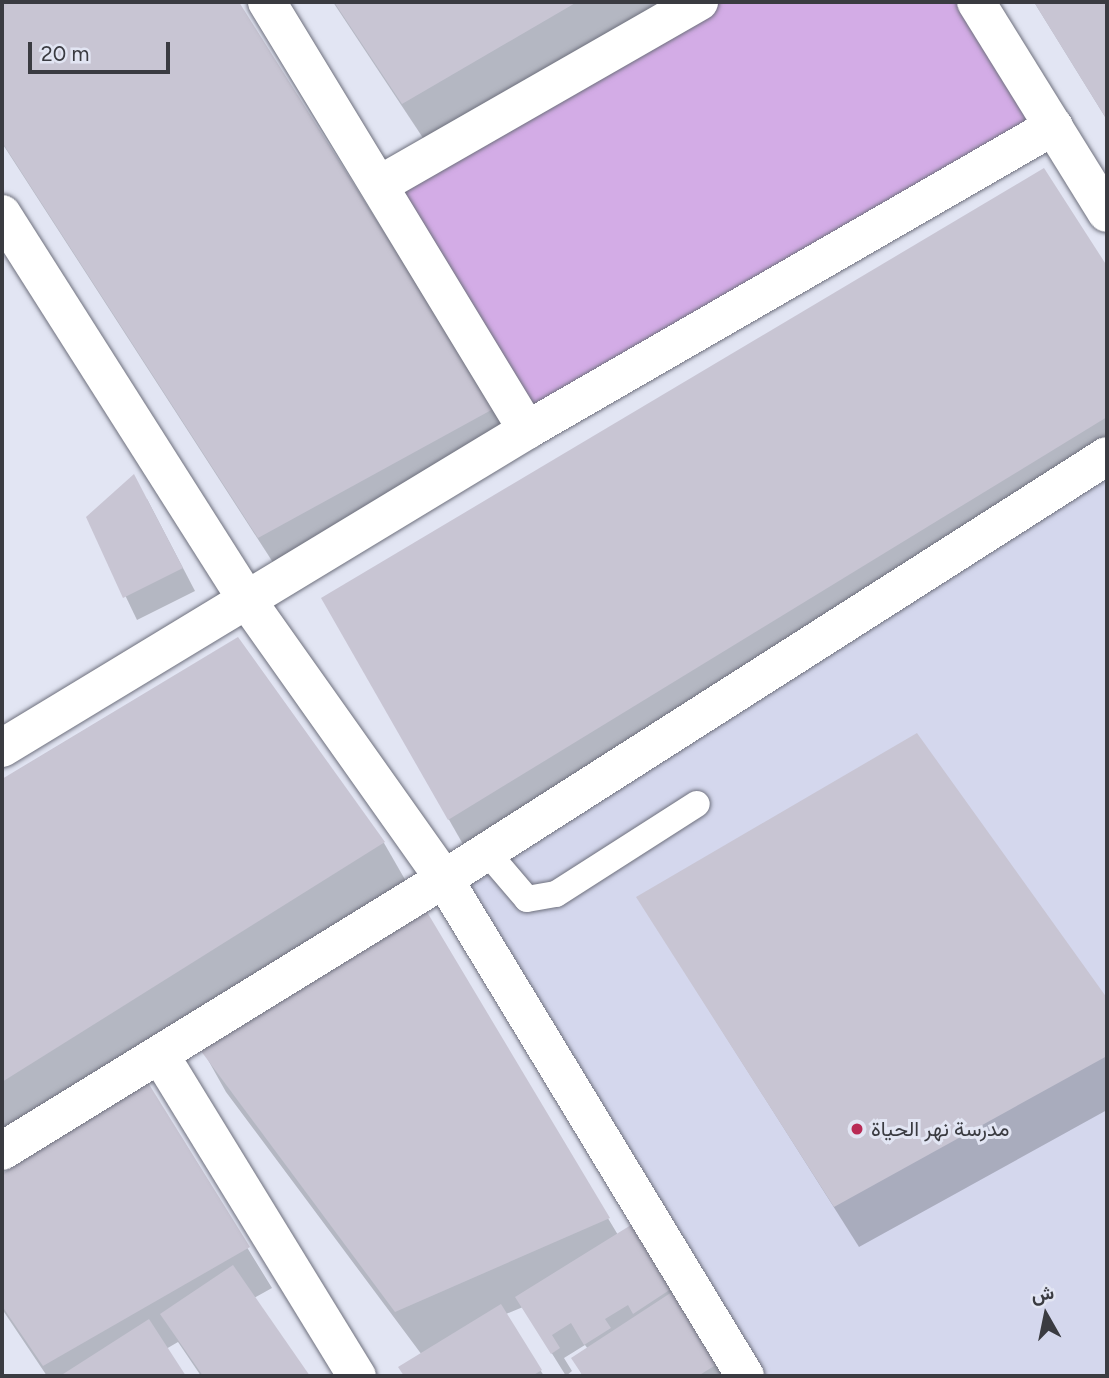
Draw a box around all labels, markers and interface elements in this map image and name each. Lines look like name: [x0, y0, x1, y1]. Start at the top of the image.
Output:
scale bar: [32, 28, 173, 72]
text: 20 m: [41, 41, 89, 66]
place label: مدرسة نهر الحياة: [871, 1116, 1009, 1142]
marker: مدرسة نهر الحياة: [849, 1121, 865, 1137]
north arrow: [1011, 1280, 1081, 1350]
text: ش: [1030, 1281, 1056, 1307]

